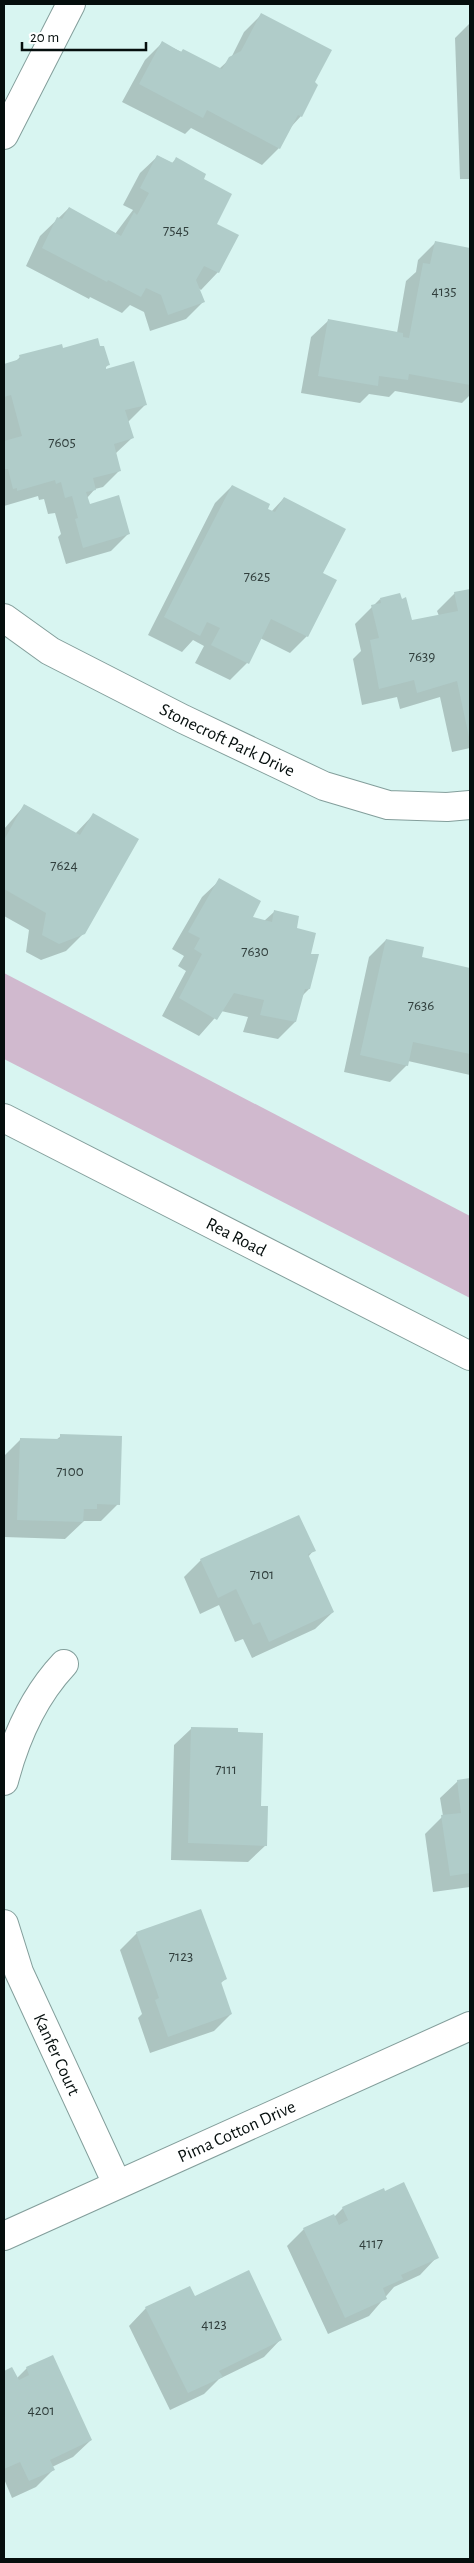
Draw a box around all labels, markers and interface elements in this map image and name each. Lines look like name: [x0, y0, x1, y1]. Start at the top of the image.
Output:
scale bar: [22, 20, 146, 52]
text: 20 m: [30, 30, 59, 45]
house number: 7545: [163, 223, 189, 238]
house number: 4135: [432, 284, 456, 299]
house number: 7605: [48, 435, 76, 450]
house number: 7625: [244, 569, 270, 584]
house number: 7639: [409, 649, 435, 664]
street label: Stonecroft Park Drive: [157, 701, 297, 781]
house number: 7624: [50, 858, 78, 873]
house number: 7630: [241, 944, 269, 959]
house number: 7636: [408, 998, 434, 1013]
street label: Rea Road: [203, 1215, 269, 1260]
house number: 7100: [56, 1464, 84, 1479]
house number: 7101: [250, 1567, 274, 1582]
house number: 7111: [215, 1762, 237, 1777]
house number: 7123: [169, 1949, 193, 1964]
street label: Kanfer Court: [30, 2011, 83, 2099]
street label: Pima Cotton Drive: [175, 2098, 298, 2166]
house number: 4117: [359, 2236, 383, 2251]
house number: 4123: [201, 2317, 227, 2332]
house number: 4201: [27, 2403, 55, 2418]

